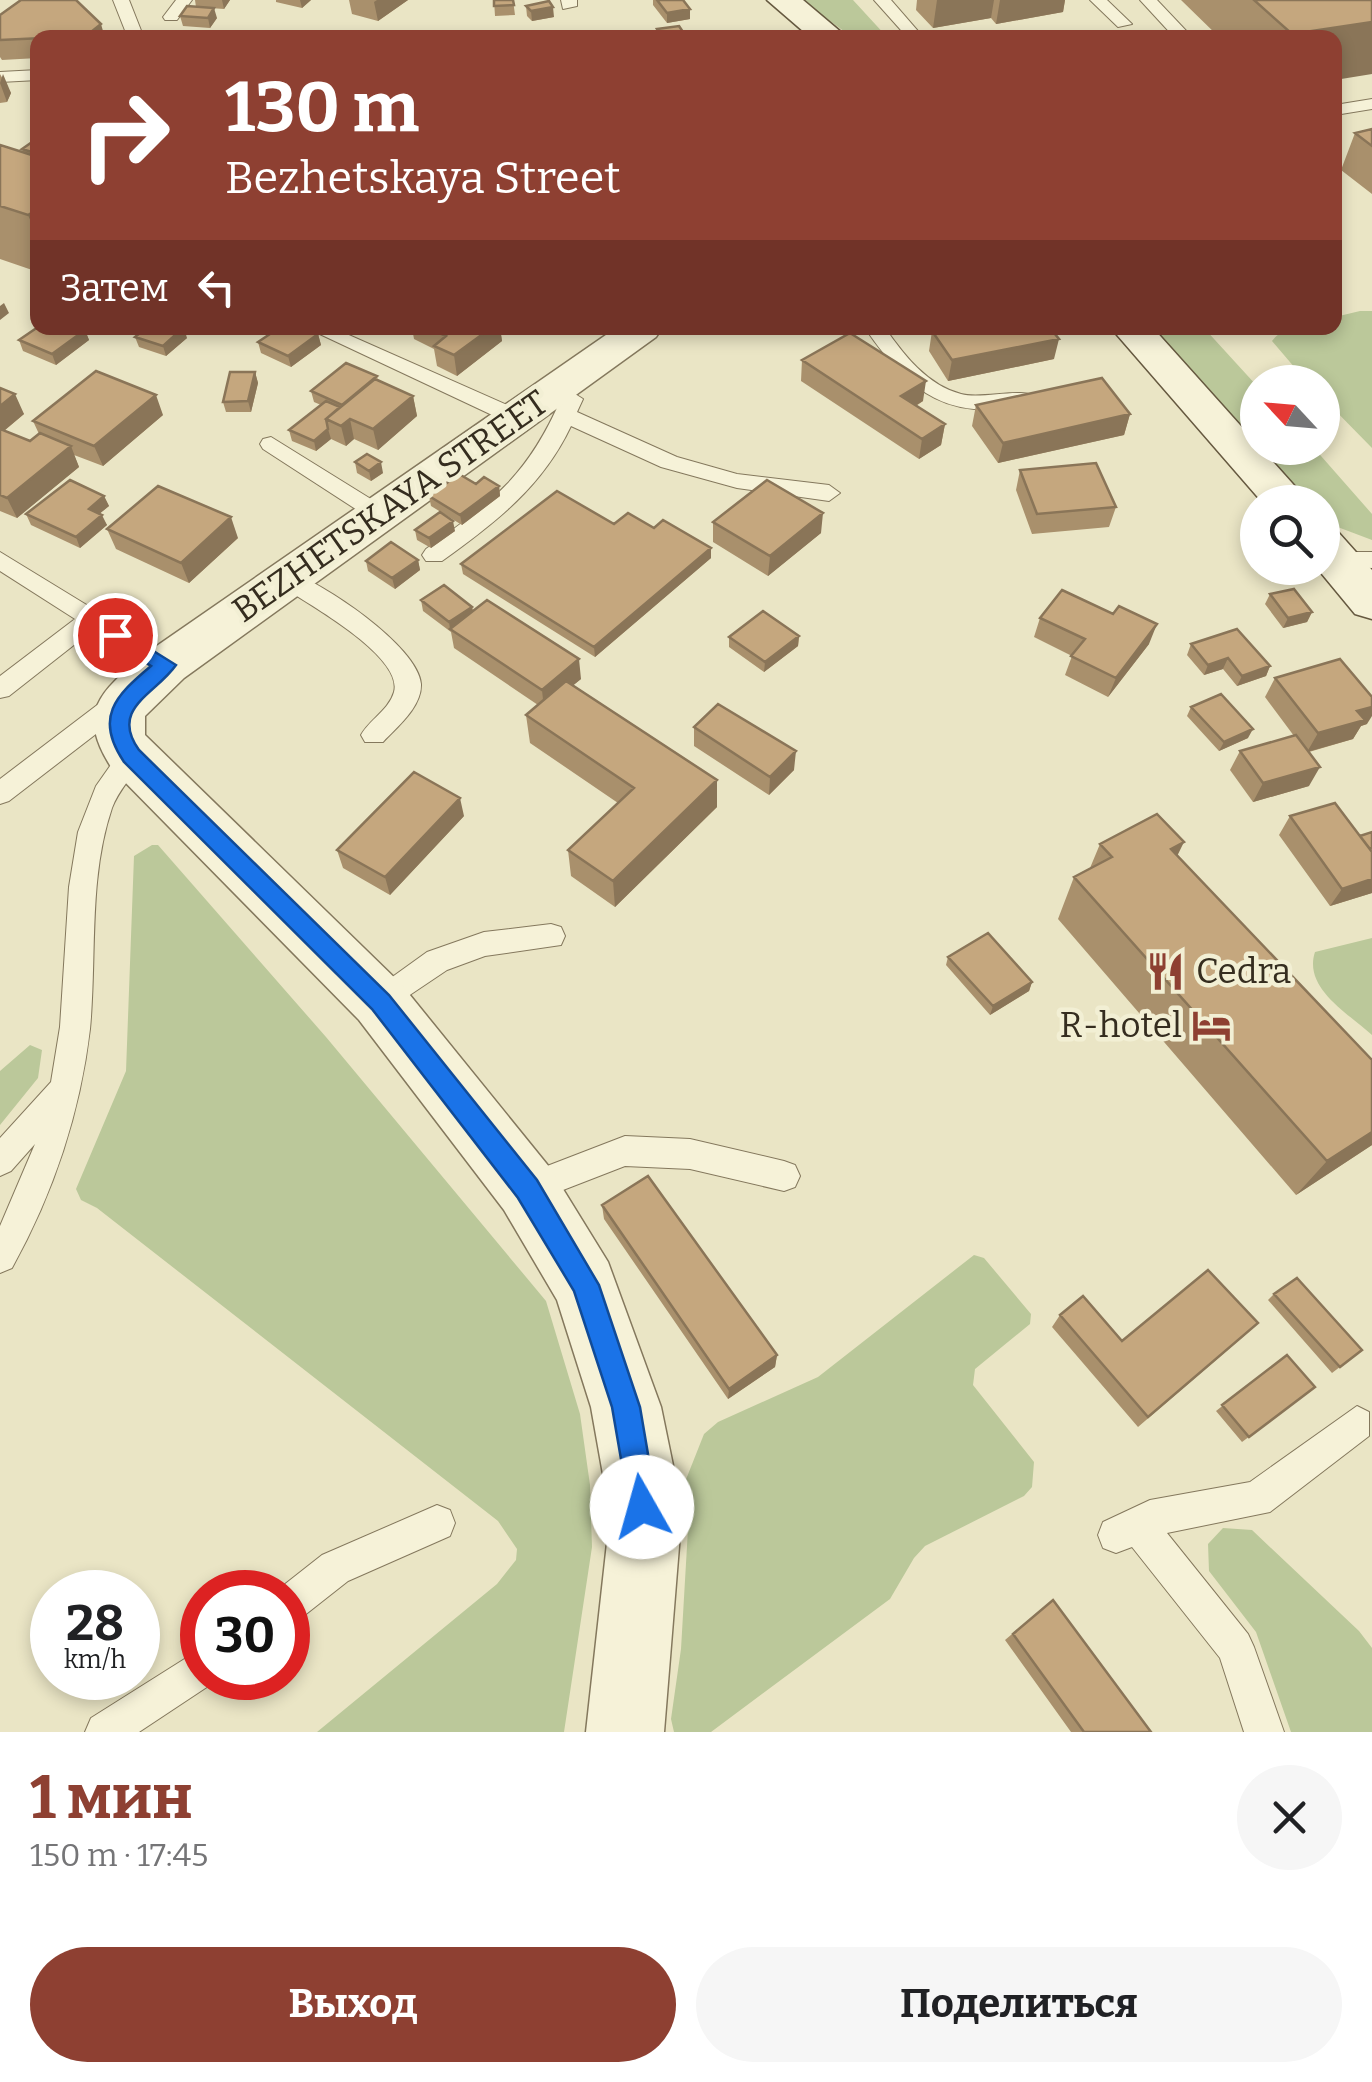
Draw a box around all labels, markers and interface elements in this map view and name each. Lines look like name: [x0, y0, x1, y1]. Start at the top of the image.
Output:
text: 130 m: [225, 66, 419, 150]
icon: right: [60, 70, 190, 200]
text: Bezhetskaya Street: [225, 151, 621, 205]
icon: left: [189, 260, 244, 315]
text: Затем: [60, 265, 169, 311]
north arrow: [1240, 365, 1340, 465]
map controls: [1240, 365, 1340, 585]
street label: BEZHETSKAYA STREET: [224, 381, 556, 631]
button: search: [1240, 485, 1340, 585]
pin: [73, 593, 158, 678]
icon: arrive: [88, 608, 143, 663]
restaurant icon: Cedra: [1145, 950, 1187, 992]
place label: Cedra: [1196, 950, 1291, 992]
place label: R-hotel: [1060, 1004, 1182, 1046]
hotel icon: R-hotel: [1191, 1004, 1233, 1046]
position arrow: [590, 1455, 694, 1559]
speed limit sign: 30: [180, 1570, 310, 1700]
text: 28: [66, 1593, 124, 1653]
text: km/h: [64, 1645, 126, 1675]
text: 1 мин: [30, 1762, 192, 1834]
button: close: [1237, 1765, 1342, 1870]
text: 150 m · 17:45: [30, 1836, 208, 1874]
button: Выход: [30, 1947, 676, 2062]
button: Поделиться: [696, 1947, 1342, 2062]

